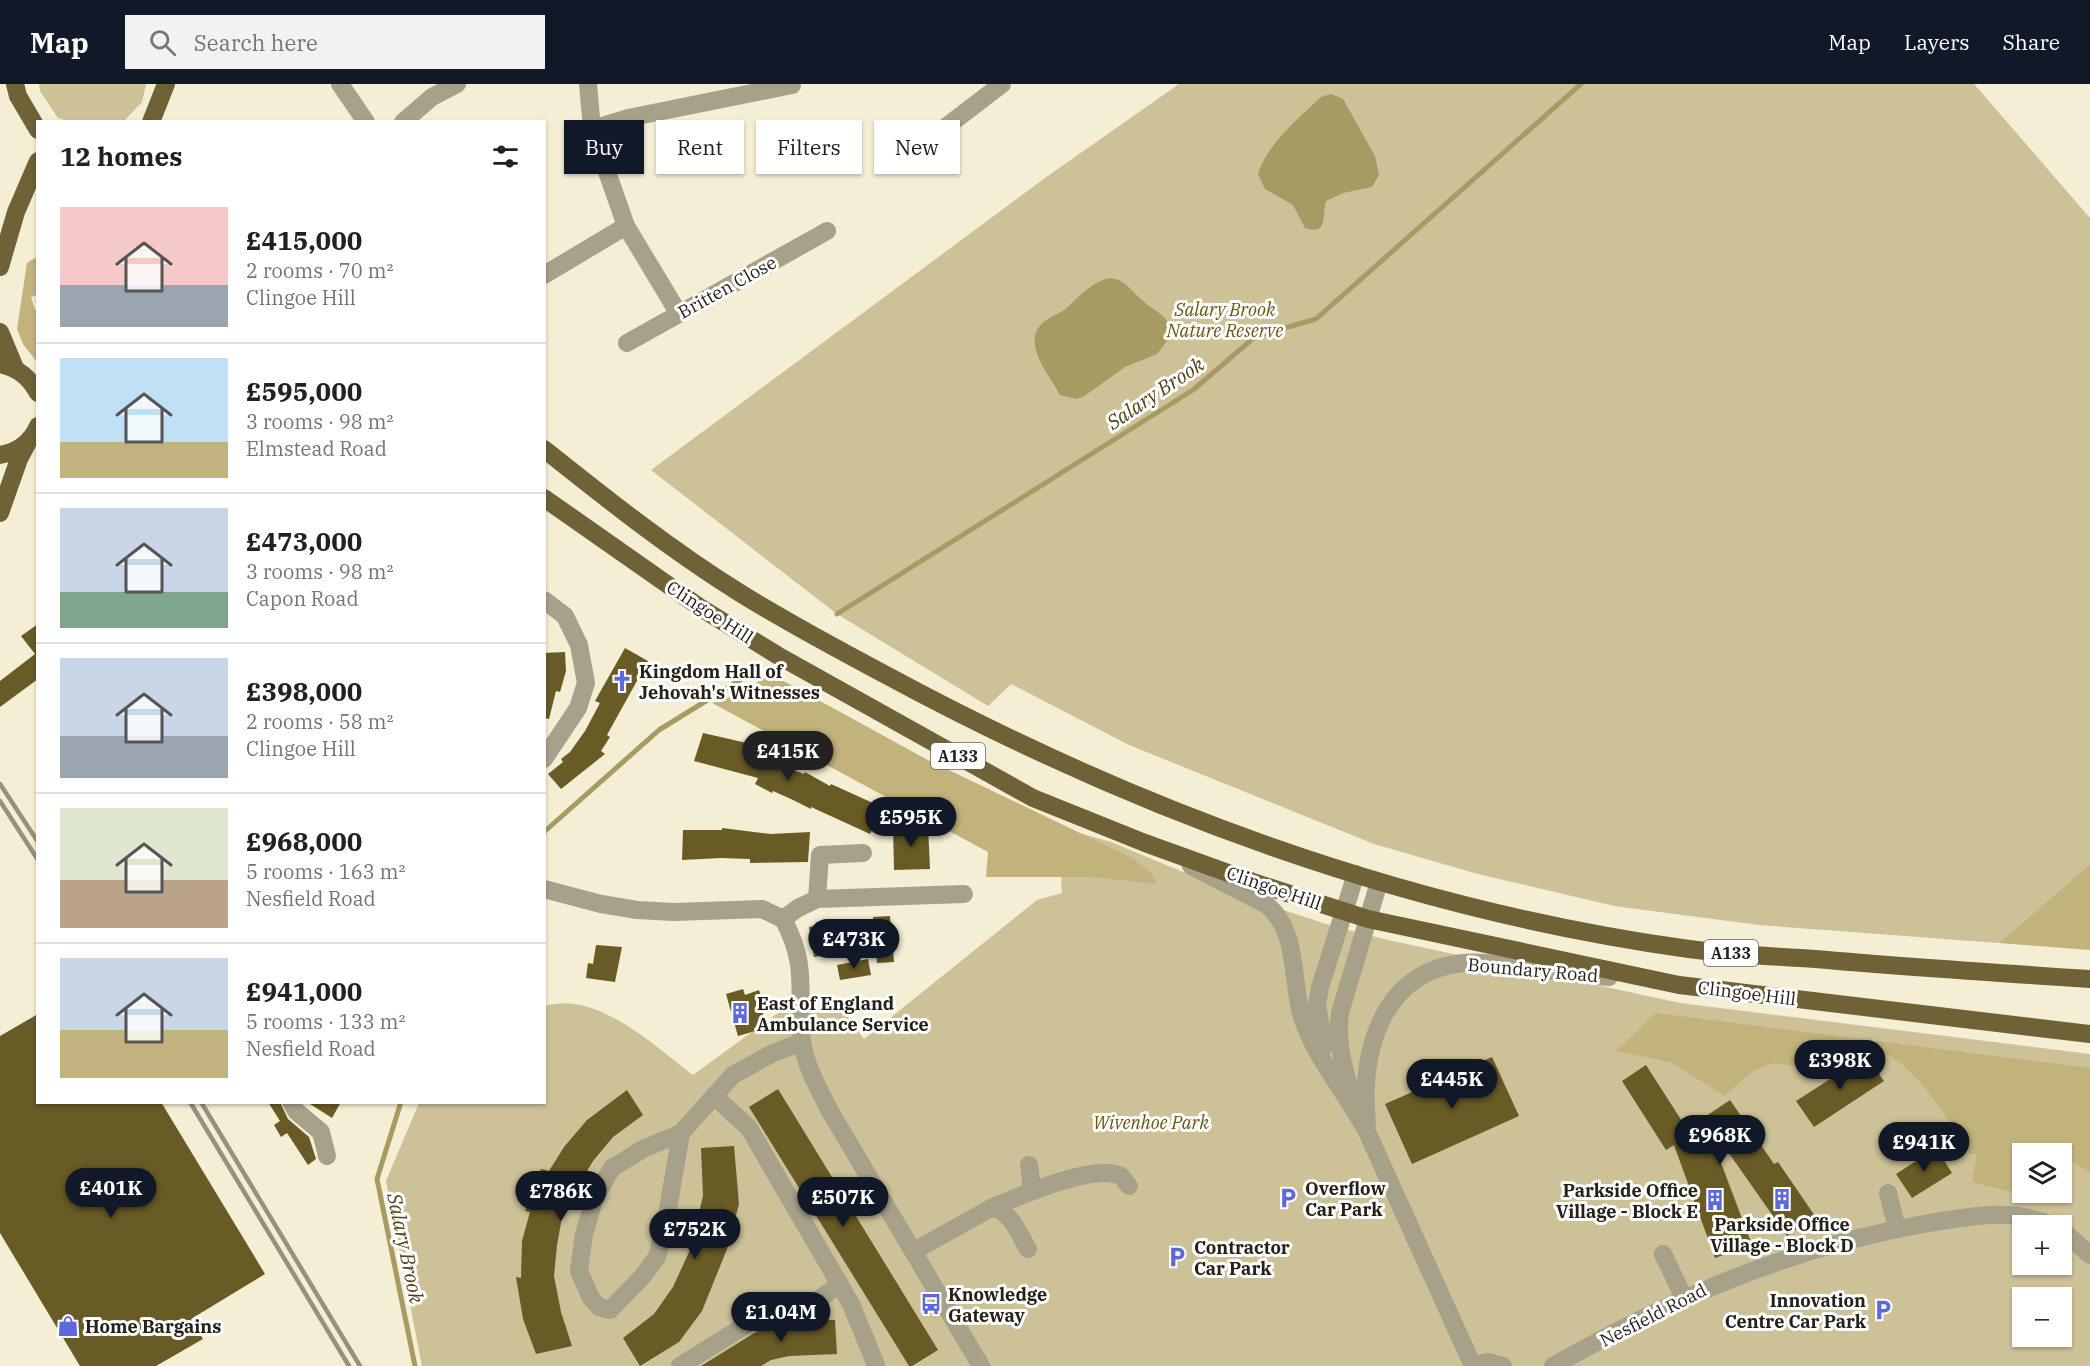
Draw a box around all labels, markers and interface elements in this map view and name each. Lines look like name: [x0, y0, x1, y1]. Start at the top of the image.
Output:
search box: [125, 15, 545, 69]
text: Map: [30, 24, 89, 61]
icon: search: [146, 26, 179, 59]
text: Search here: [194, 28, 318, 57]
text: Map: [1828, 28, 1871, 56]
text: Layers: [1904, 28, 1970, 56]
text: Share: [2003, 28, 2060, 56]
chip: Buy: [564, 120, 644, 174]
chip: Rent: [656, 120, 744, 174]
chip: Filters: [756, 120, 862, 174]
chip: New: [874, 120, 960, 174]
text: 12 homes: [60, 139, 182, 173]
icon: filters: [489, 140, 522, 173]
text: £415,000: [246, 223, 362, 257]
icon: home: [108, 231, 180, 303]
street label: Britten Close: [674, 250, 780, 324]
text: 2 rooms · 70 m²: [246, 257, 393, 284]
text: Clingoe Hill: [246, 284, 356, 311]
park label: Salary Brook Nature Reserve: [1166, 298, 1283, 342]
water label: Salary Brook: [1100, 350, 1209, 436]
text: £595,000: [246, 374, 362, 408]
icon: home: [108, 382, 180, 454]
text: 3 rooms · 98 m²: [246, 408, 393, 435]
text: Elmstead Road: [246, 435, 387, 462]
text: £473,000: [246, 524, 362, 558]
icon: home: [108, 532, 180, 604]
text: 3 rooms · 98 m²: [246, 558, 393, 585]
street label: Clingoe Hill: [662, 575, 758, 649]
text: Capon Road: [246, 585, 359, 612]
place label: Kingdom Hall of Jehovah's Witnesses: [639, 660, 820, 704]
church icon: Kingdom Hall of Jehovah's Witnesses: [610, 669, 634, 693]
text: £398,000: [246, 674, 362, 708]
icon: home: [108, 682, 180, 754]
text: 2 rooms · 58 m²: [246, 708, 393, 735]
pin: £415K: [746, 731, 830, 782]
text: Clingoe Hill: [246, 735, 356, 762]
text: £415K: [756, 737, 820, 764]
road number: A133: [931, 743, 985, 769]
pin: £595K: [869, 797, 953, 848]
text: £595K: [879, 803, 943, 830]
text: £968,000: [246, 824, 362, 858]
icon: home: [108, 832, 180, 904]
text: 5 rooms · 163 m²: [246, 858, 405, 885]
street label: Clingoe Hill: [1224, 861, 1324, 915]
text: Nesfield Road: [246, 885, 376, 912]
pin: £473K: [812, 919, 896, 970]
text: £473K: [822, 925, 886, 952]
road number: A133: [1704, 940, 1758, 966]
street label: Boundary Road: [1467, 953, 1599, 987]
text: £941,000: [246, 974, 362, 1008]
street label: Clingoe Hill: [1697, 976, 1797, 1010]
icon: home: [108, 982, 180, 1054]
place label: East of England Ambulance Service: [757, 992, 929, 1036]
building icon: East of England Ambulance Service: [728, 1001, 752, 1025]
text: 5 rooms · 133 m²: [246, 1008, 405, 1035]
text: Nesfield Road: [246, 1035, 376, 1062]
pin: £398K: [1798, 1040, 1882, 1091]
text: £398K: [1808, 1046, 1872, 1073]
pin: £445K: [1410, 1059, 1494, 1110]
text: £445K: [1420, 1065, 1484, 1092]
park label: Wivenhoe Park: [1093, 1111, 1209, 1134]
pin: £968K: [1678, 1115, 1762, 1166]
text: £968K: [1688, 1121, 1752, 1148]
pin: £941K: [1882, 1122, 1966, 1173]
text: £941K: [1892, 1128, 1956, 1155]
map controls: [2012, 1143, 2072, 1347]
button: layers: [2012, 1143, 2072, 1203]
pin: £401K: [69, 1168, 153, 1219]
pin: £786K: [519, 1171, 603, 1222]
text: £401K: [79, 1174, 143, 1201]
text: £786K: [529, 1177, 593, 1204]
pin: £507K: [801, 1177, 885, 1228]
place label: Overflow Car Park: [1305, 1177, 1386, 1221]
place label: Parkside Office Village - Block E: [1556, 1179, 1698, 1223]
text: £507K: [811, 1183, 875, 1210]
parking icon: Overflow Car Park: [1276, 1186, 1300, 1210]
building icon: Parkside Office Village - Block D: [1770, 1187, 1794, 1211]
building icon: Parkside Office Village - Block E: [1703, 1188, 1727, 1212]
water label: Salary Brook: [381, 1189, 431, 1306]
pin: £752K: [653, 1209, 737, 1260]
place label: Parkside Office Village - Block D: [1710, 1213, 1854, 1257]
text: £752K: [663, 1215, 727, 1242]
button: +: [2012, 1215, 2072, 1275]
place label: Contractor Car Park: [1194, 1236, 1290, 1280]
parking icon: Contractor Car Park: [1165, 1245, 1189, 1269]
street label: Nesfield Road: [1596, 1278, 1710, 1352]
place label: Knowledge Gateway: [948, 1283, 1047, 1327]
button: −: [2012, 1287, 2072, 1347]
place label: Innovation Centre Car Park: [1725, 1289, 1867, 1333]
pin: £1.04M: [732, 1292, 830, 1343]
bus stop icon: Knowledge Gateway: [919, 1292, 943, 1316]
text: £1.04M: [745, 1298, 817, 1325]
parking icon: Innovation Centre Car Park: [1871, 1298, 1895, 1322]
shop icon: Home Bargains: [56, 1314, 80, 1338]
place label: Home Bargains: [85, 1315, 221, 1338]

